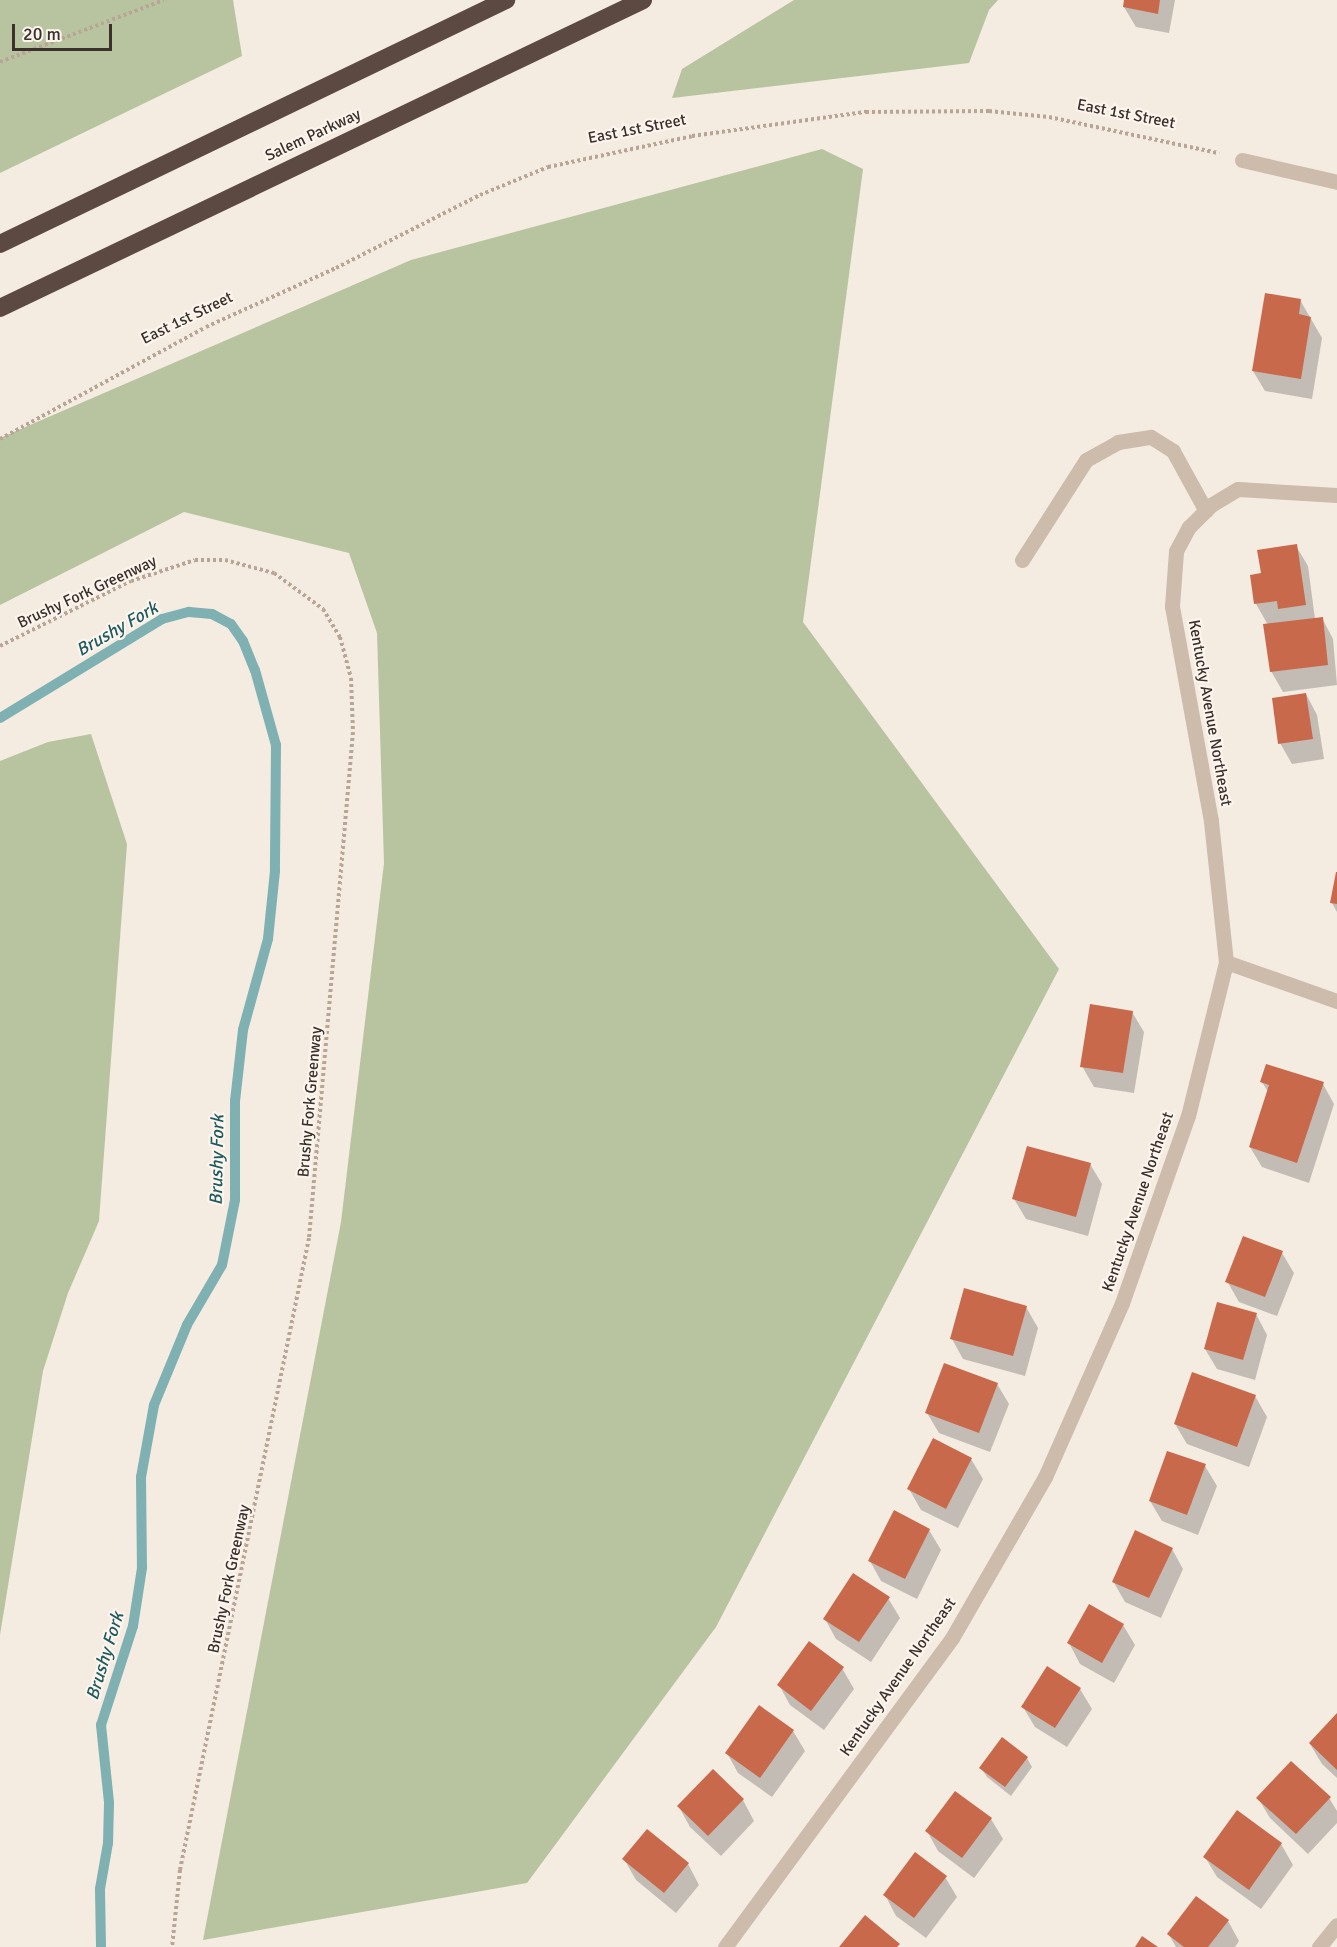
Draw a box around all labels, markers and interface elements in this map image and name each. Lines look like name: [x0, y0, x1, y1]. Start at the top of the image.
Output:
scale bar: [15, 12, 116, 50]
text: 20 m: [23, 23, 61, 45]
street label: East 1st Street: [1075, 95, 1177, 133]
street label: Salem Parkway: [262, 104, 364, 166]
street label: East 1st Street: [586, 110, 688, 148]
street label: East 1st Street: [138, 288, 236, 348]
street label: Brushy Fork Greenway: [14, 551, 160, 633]
water label: Brushy Fork: [72, 597, 162, 661]
street label: Kentucky Avenue Northeast: [1184, 618, 1236, 808]
street label: Brushy Fork Greenway: [294, 1026, 326, 1178]
street label: Kentucky Avenue Northeast: [1098, 1110, 1178, 1294]
water label: Brushy Fork: [205, 1114, 229, 1206]
street label: Brushy Fork Greenway: [204, 1503, 254, 1655]
street label: Kentucky Avenue Northeast: [836, 1594, 960, 1760]
water label: Brushy Fork: [81, 1609, 129, 1703]

